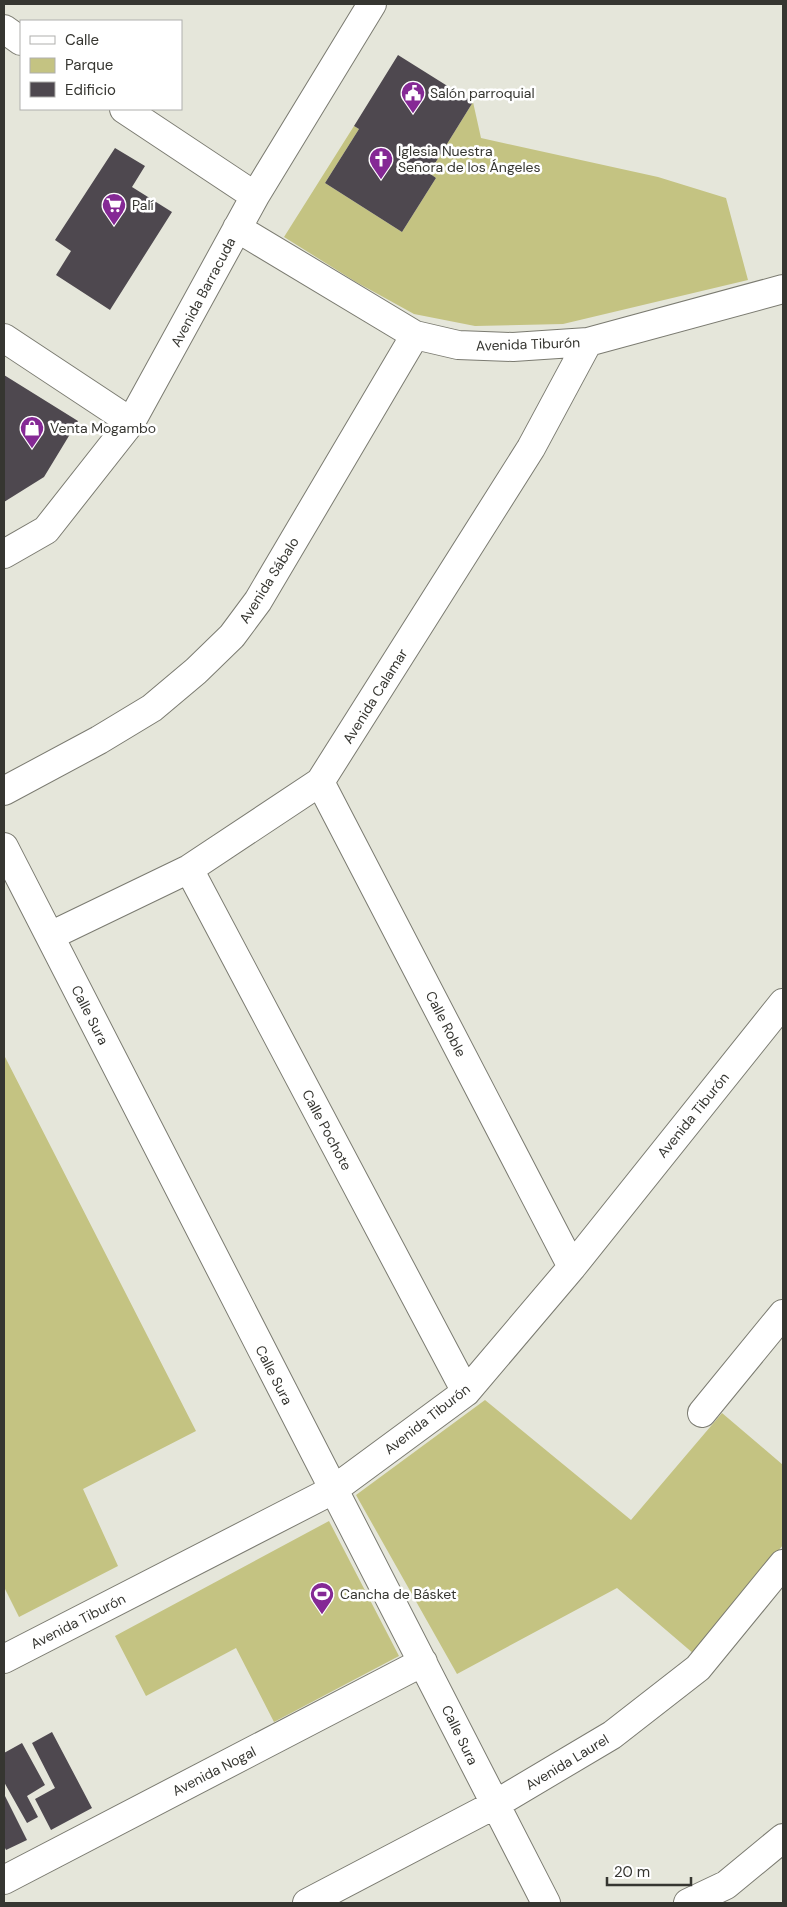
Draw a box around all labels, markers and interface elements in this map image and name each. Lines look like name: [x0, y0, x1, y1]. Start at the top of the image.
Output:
legend: [20, 20, 182, 110]
text: Calle: [65, 30, 99, 50]
text: Parque: [65, 55, 113, 75]
text: Edificio: [65, 80, 116, 100]
public building icon: Salón parroquial: [400, 80, 426, 114]
place label: Salón parroquial: [430, 84, 535, 102]
place label: Iglesia Nuestra Señora de los Ángeles: [398, 142, 540, 176]
church icon: Iglesia Nuestra Señora de los Ángeles: [368, 146, 394, 180]
supermarket icon: Palí: [101, 192, 127, 226]
place label: Palí: [132, 196, 155, 214]
street label: Avenida Barracuda: [167, 234, 239, 350]
street label: Avenida Tiburón: [476, 333, 580, 355]
shop icon: Venta Mogambo: [19, 415, 45, 449]
place label: Venta Mogambo: [50, 419, 156, 437]
street label: Avenida Sábalo: [235, 533, 303, 627]
street label: Avenida Calamar: [339, 645, 411, 747]
street label: Calle Sura: [67, 982, 113, 1048]
street label: Calle Roble: [422, 988, 470, 1060]
street label: Avenida Tiburón: [653, 1069, 733, 1161]
street label: Calle Pochote: [298, 1087, 356, 1174]
street label: Calle Sura: [251, 1342, 297, 1408]
street label: Avenida Tiburón: [380, 1380, 474, 1458]
sports icon: Cancha de Básket: [309, 1581, 335, 1615]
place label: Cancha de Básket: [340, 1585, 456, 1603]
street label: Avenida Tiburón: [27, 1589, 129, 1653]
street label: Calle Sura: [438, 1702, 482, 1768]
street label: Avenida Laurel: [522, 1730, 612, 1794]
street label: Avenida Nogal: [169, 1742, 259, 1800]
scale bar: [607, 1854, 691, 1886]
text: 20 m: [614, 1862, 650, 1882]

